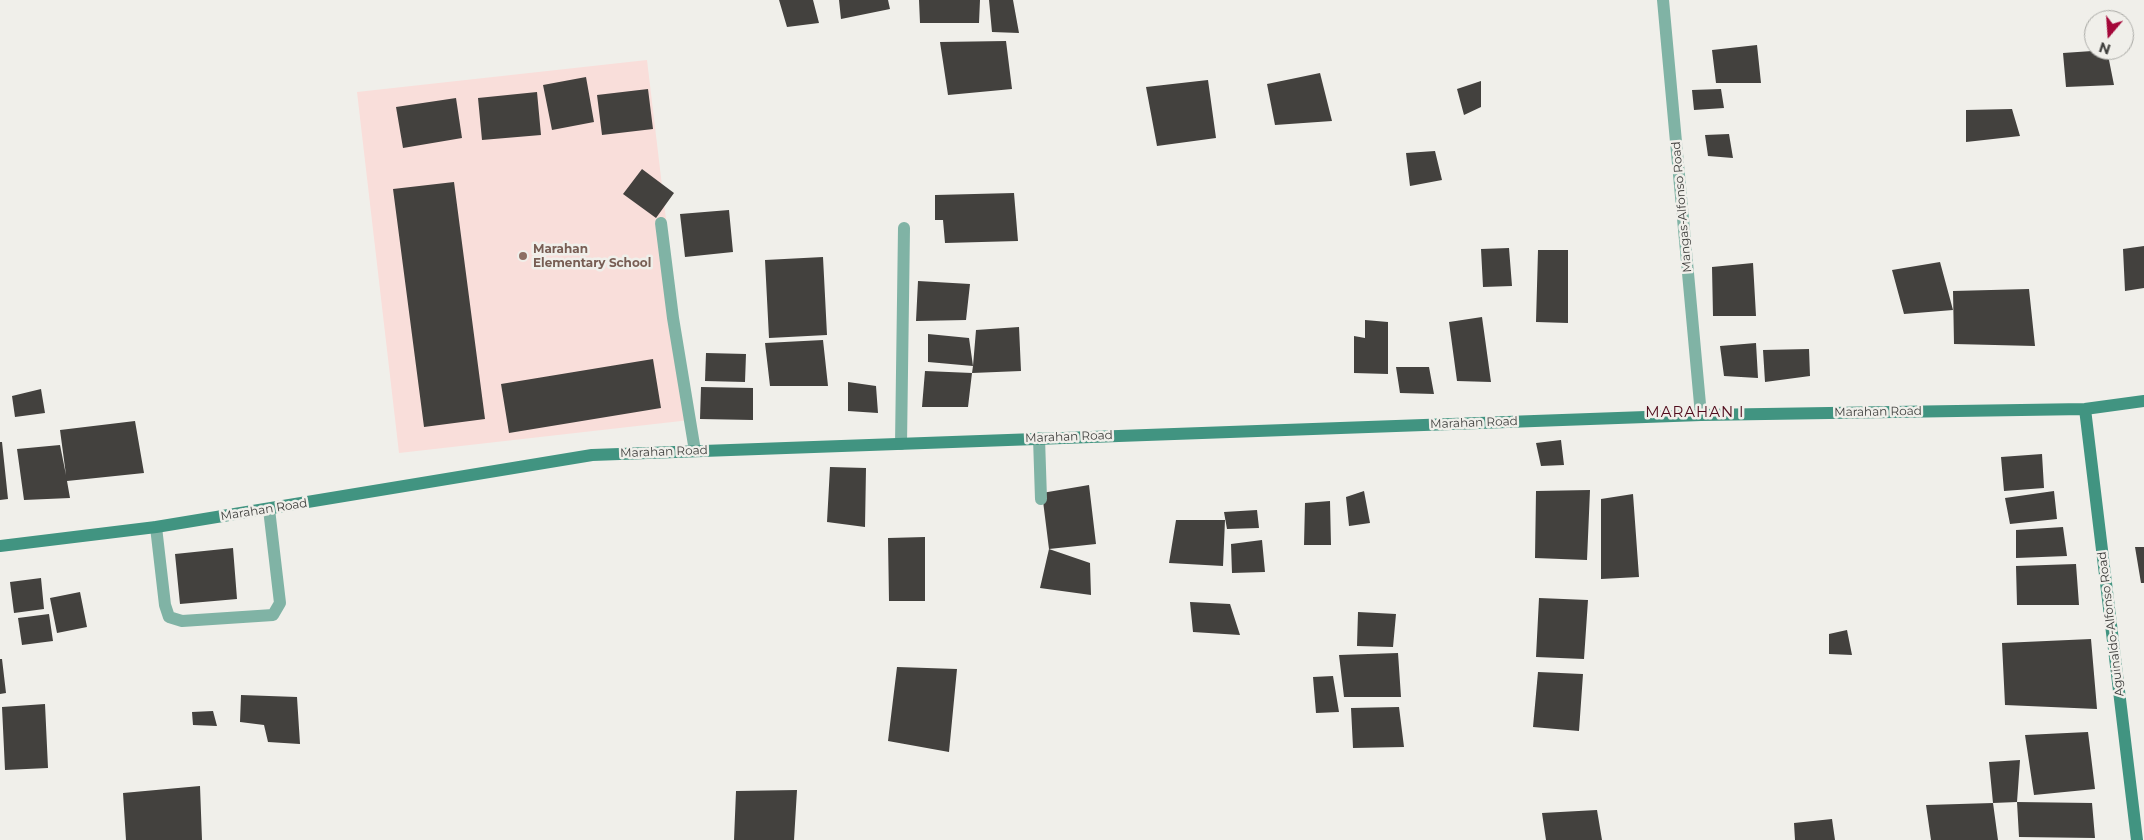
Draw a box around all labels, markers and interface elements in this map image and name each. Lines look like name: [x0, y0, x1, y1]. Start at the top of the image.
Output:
north arrow: [2084, 10, 2134, 60]
text: N: [2097, 38, 2113, 59]
street label: Mangas-Alfonso Road: [1669, 141, 1695, 273]
place label: Marahan Elementary School: [533, 242, 651, 270]
marker: Marahan Elementary School: [517, 250, 529, 262]
district label: MARAHAN I: [1644, 404, 1746, 422]
street label: Marahan Road: [1834, 404, 1922, 420]
street label: Marahan Road: [1430, 414, 1518, 432]
street label: Marahan Road: [1025, 428, 1113, 446]
street label: Marahan Road: [620, 443, 708, 461]
street label: Marahan Road: [220, 496, 308, 524]
street label: Aguinaldo-Alfonso Road: [2095, 551, 2127, 697]

